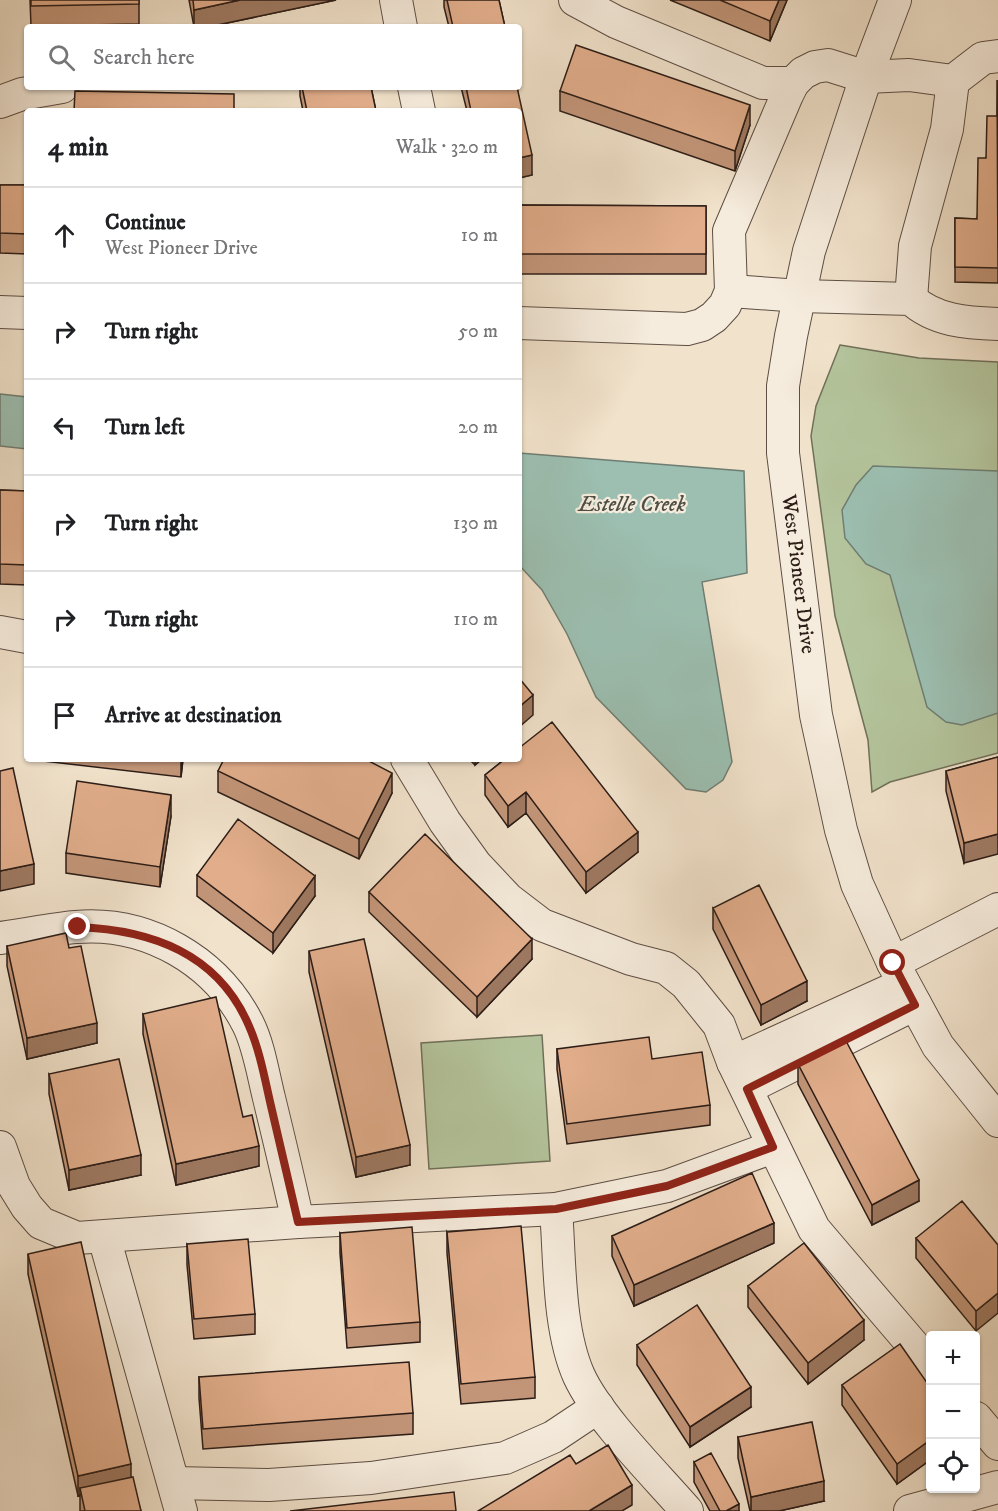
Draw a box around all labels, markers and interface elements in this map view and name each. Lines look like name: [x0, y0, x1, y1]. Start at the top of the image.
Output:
search box: [24, 24, 522, 90]
icon: search: [45, 41, 78, 74]
text: Search here: [93, 44, 195, 71]
text: 4 min: [48, 131, 108, 164]
text: Walk · 320 m: [396, 135, 498, 160]
text: Continue: [105, 209, 186, 236]
icon: ahead: [48, 219, 81, 252]
text: 10 m: [461, 223, 498, 248]
text: West Pioneer Drive: [105, 236, 258, 261]
icon: right: [48, 315, 81, 348]
text: Turn right: [105, 318, 198, 345]
text: 50 m: [458, 319, 498, 344]
icon: left: [48, 411, 81, 444]
text: Turn left: [105, 414, 185, 441]
text: 20 m: [458, 415, 498, 440]
water label: Estelle Creek: [576, 491, 686, 518]
street label: West Pioneer Drive: [775, 492, 821, 656]
icon: right: [48, 507, 81, 540]
text: Turn right: [105, 510, 198, 537]
text: 130 m: [453, 511, 498, 536]
icon: right: [48, 603, 81, 636]
text: Turn right: [105, 606, 198, 633]
text: 110 m: [453, 607, 498, 632]
icon: arrive: [48, 699, 81, 732]
text: Arrive at destination: [105, 702, 282, 729]
route end: [64, 913, 90, 939]
route start: [879, 949, 905, 975]
map controls: [926, 1331, 980, 1493]
button: +: [926, 1331, 980, 1385]
button: −: [926, 1385, 980, 1439]
button: locate: [926, 1439, 980, 1493]

